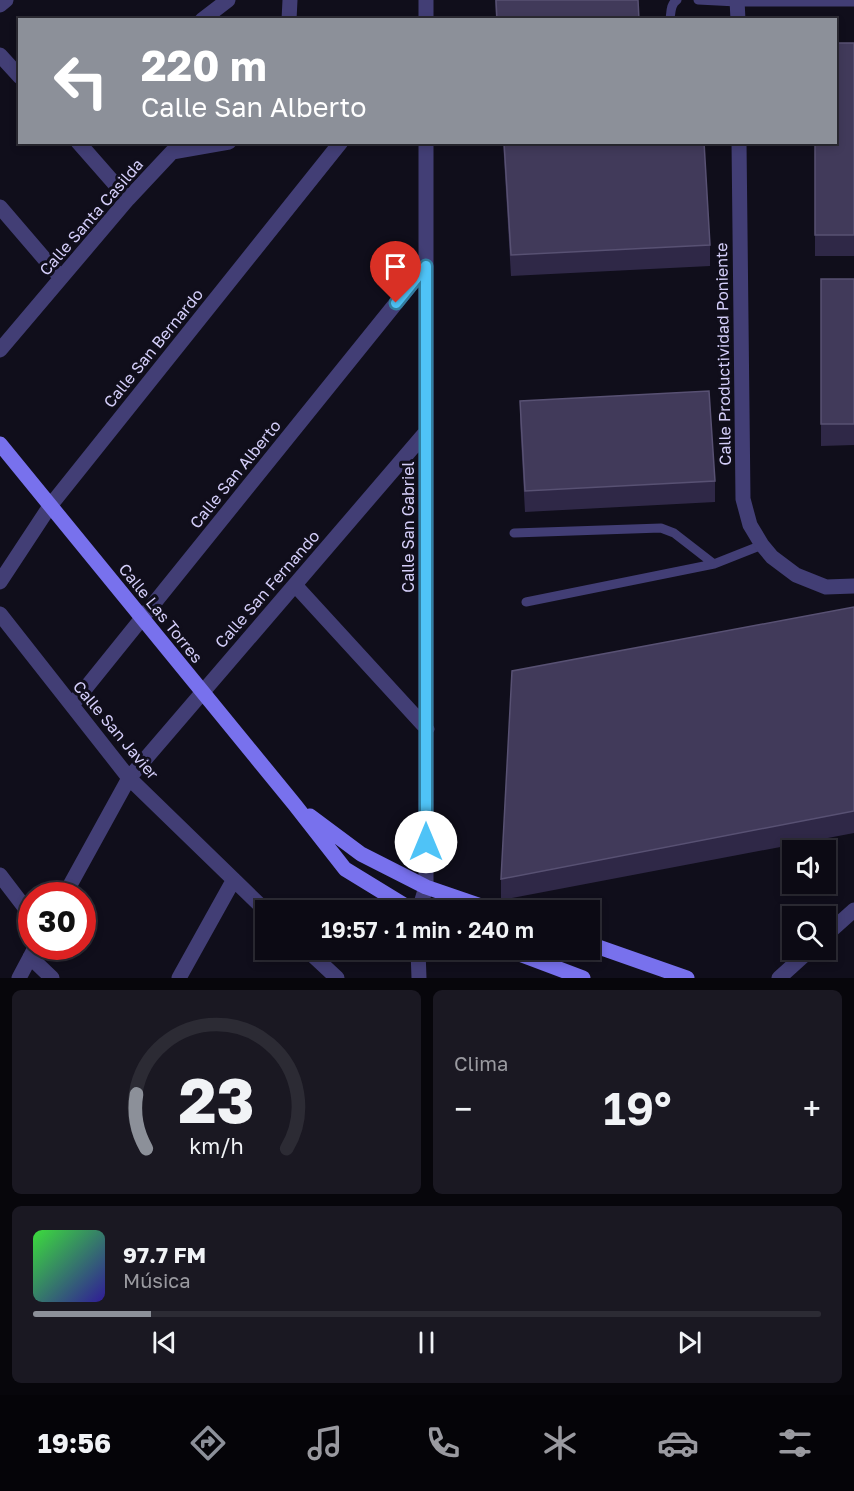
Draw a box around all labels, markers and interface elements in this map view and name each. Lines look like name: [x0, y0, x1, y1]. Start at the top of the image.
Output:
text: 220 m: [141, 40, 267, 90]
icon: left: [42, 42, 120, 120]
text: Calle San Alberto: [141, 91, 366, 123]
street label: Calle Santa Casilda: [35, 155, 147, 279]
pin: [370, 241, 421, 303]
street label: Calle Productividad Poniente: [711, 242, 735, 466]
icon: arrive: [379, 250, 412, 283]
street label: Calle San Bernardo: [99, 285, 207, 411]
street label: Calle San Alberto: [185, 416, 285, 532]
street label: Calle San Gabriel: [398, 461, 418, 593]
street label: Calle San Fernando: [210, 526, 324, 652]
street label: Calle Las Torres: [115, 559, 207, 667]
street label: Calle San Javier: [69, 677, 163, 783]
position arrow: [394, 810, 458, 874]
map controls: [782, 840, 836, 960]
button: sound: [782, 840, 836, 894]
speed limit sign: 30: [18, 882, 96, 960]
button: search: [782, 906, 836, 960]
text: 19:57 · 1 min · 240 m: [321, 916, 534, 943]
text: Clima: [454, 1051, 508, 1075]
text: 23: [178, 1062, 255, 1137]
text: 19°: [603, 1081, 672, 1135]
text: −: [454, 1089, 472, 1128]
text: +: [803, 1089, 821, 1128]
text: km/h: [189, 1133, 244, 1159]
text: 97.7 FM: [123, 1241, 206, 1268]
text: Música: [123, 1268, 190, 1292]
icon: previous: [148, 1326, 181, 1359]
icon: pause: [410, 1326, 443, 1359]
icon: next: [673, 1326, 706, 1359]
icon: directions: [187, 1422, 229, 1464]
icon: music: [304, 1422, 346, 1464]
icon: phone: [422, 1422, 464, 1464]
icon: climate: [539, 1422, 581, 1464]
icon: car: [657, 1422, 699, 1464]
icon: filters: [774, 1422, 816, 1464]
text: 19:56: [38, 1427, 111, 1459]

